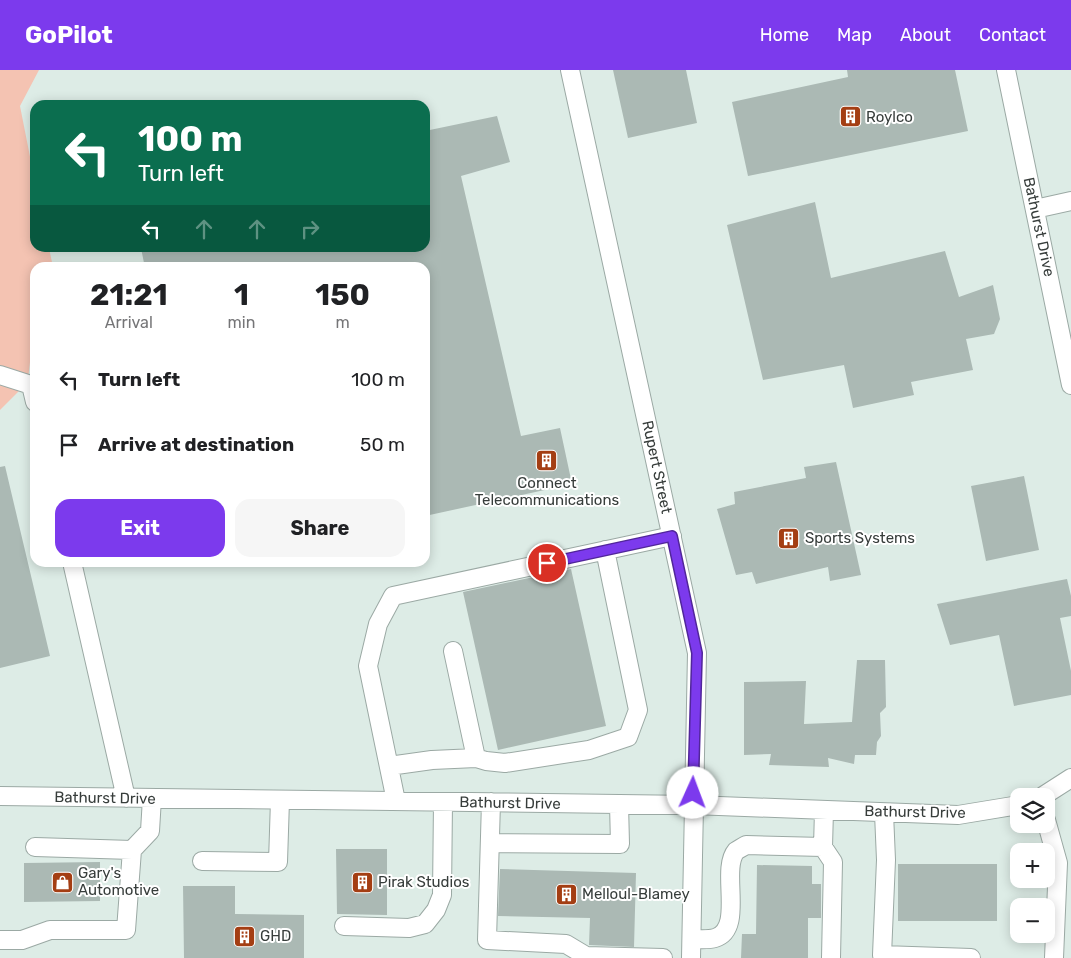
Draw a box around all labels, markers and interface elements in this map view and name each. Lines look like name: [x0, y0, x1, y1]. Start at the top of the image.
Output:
text: GoPilot: [25, 21, 113, 49]
text: Home: [760, 24, 809, 46]
text: Map: [837, 24, 872, 46]
text: About: [900, 24, 951, 46]
text: Contact: [979, 24, 1046, 46]
building icon: Roylco: [838, 105, 862, 129]
place label: Roylco: [866, 108, 913, 126]
text: 100 m: [138, 118, 243, 160]
icon: left: [55, 120, 120, 185]
text: Turn left: [138, 160, 224, 187]
street label: Bathurst Drive: [1020, 176, 1058, 278]
icon: left: [137, 215, 165, 243]
icon: ahead: [190, 215, 218, 243]
icon: ahead: [243, 215, 271, 243]
icon: right: [296, 215, 324, 243]
text: 21:21: [90, 277, 168, 313]
text: 1: [234, 277, 249, 313]
text: 150: [315, 277, 370, 313]
text: Arrival: [105, 313, 153, 332]
text: min: [228, 313, 255, 332]
text: m: [336, 313, 350, 332]
icon: left: [55, 366, 83, 394]
text: Turn left: [98, 368, 180, 391]
text: 100 m: [351, 368, 405, 391]
street label: Rupert Street: [638, 419, 676, 515]
icon: arrive: [55, 431, 83, 459]
text: Arrive at destination: [98, 433, 294, 456]
text: 50 m: [360, 433, 405, 456]
building icon: Connect Telecommunications: [535, 448, 559, 472]
place label: Connect Telecommunications: [475, 474, 620, 509]
button: Exit: [55, 499, 225, 557]
button: Share: [235, 499, 405, 557]
building icon: Sports Systems: [777, 526, 801, 550]
place label: Sports Systems: [805, 529, 915, 547]
pin: [526, 542, 568, 584]
icon: arrive: [533, 549, 561, 577]
position arrow: [666, 766, 718, 818]
street label: Bathurst Drive: [54, 788, 156, 808]
map controls: [1010, 788, 1055, 943]
button: layers: [1010, 788, 1055, 833]
street label: Bathurst Drive: [459, 793, 561, 813]
street label: Bathurst Drive: [864, 802, 966, 822]
button: +: [1010, 843, 1055, 888]
place label: Gary's Automotive: [78, 864, 159, 899]
shop icon: Gary's Automotive: [50, 870, 74, 894]
building icon: Pirak Studios: [350, 870, 374, 894]
place label: Pirak Studios: [378, 873, 470, 891]
building icon: Melloul-Blamey: [554, 882, 578, 906]
place label: Melloul-Blamey: [582, 885, 690, 903]
button: −: [1010, 898, 1055, 943]
building icon: GHD: [232, 924, 256, 948]
place label: GHD: [260, 927, 291, 945]

